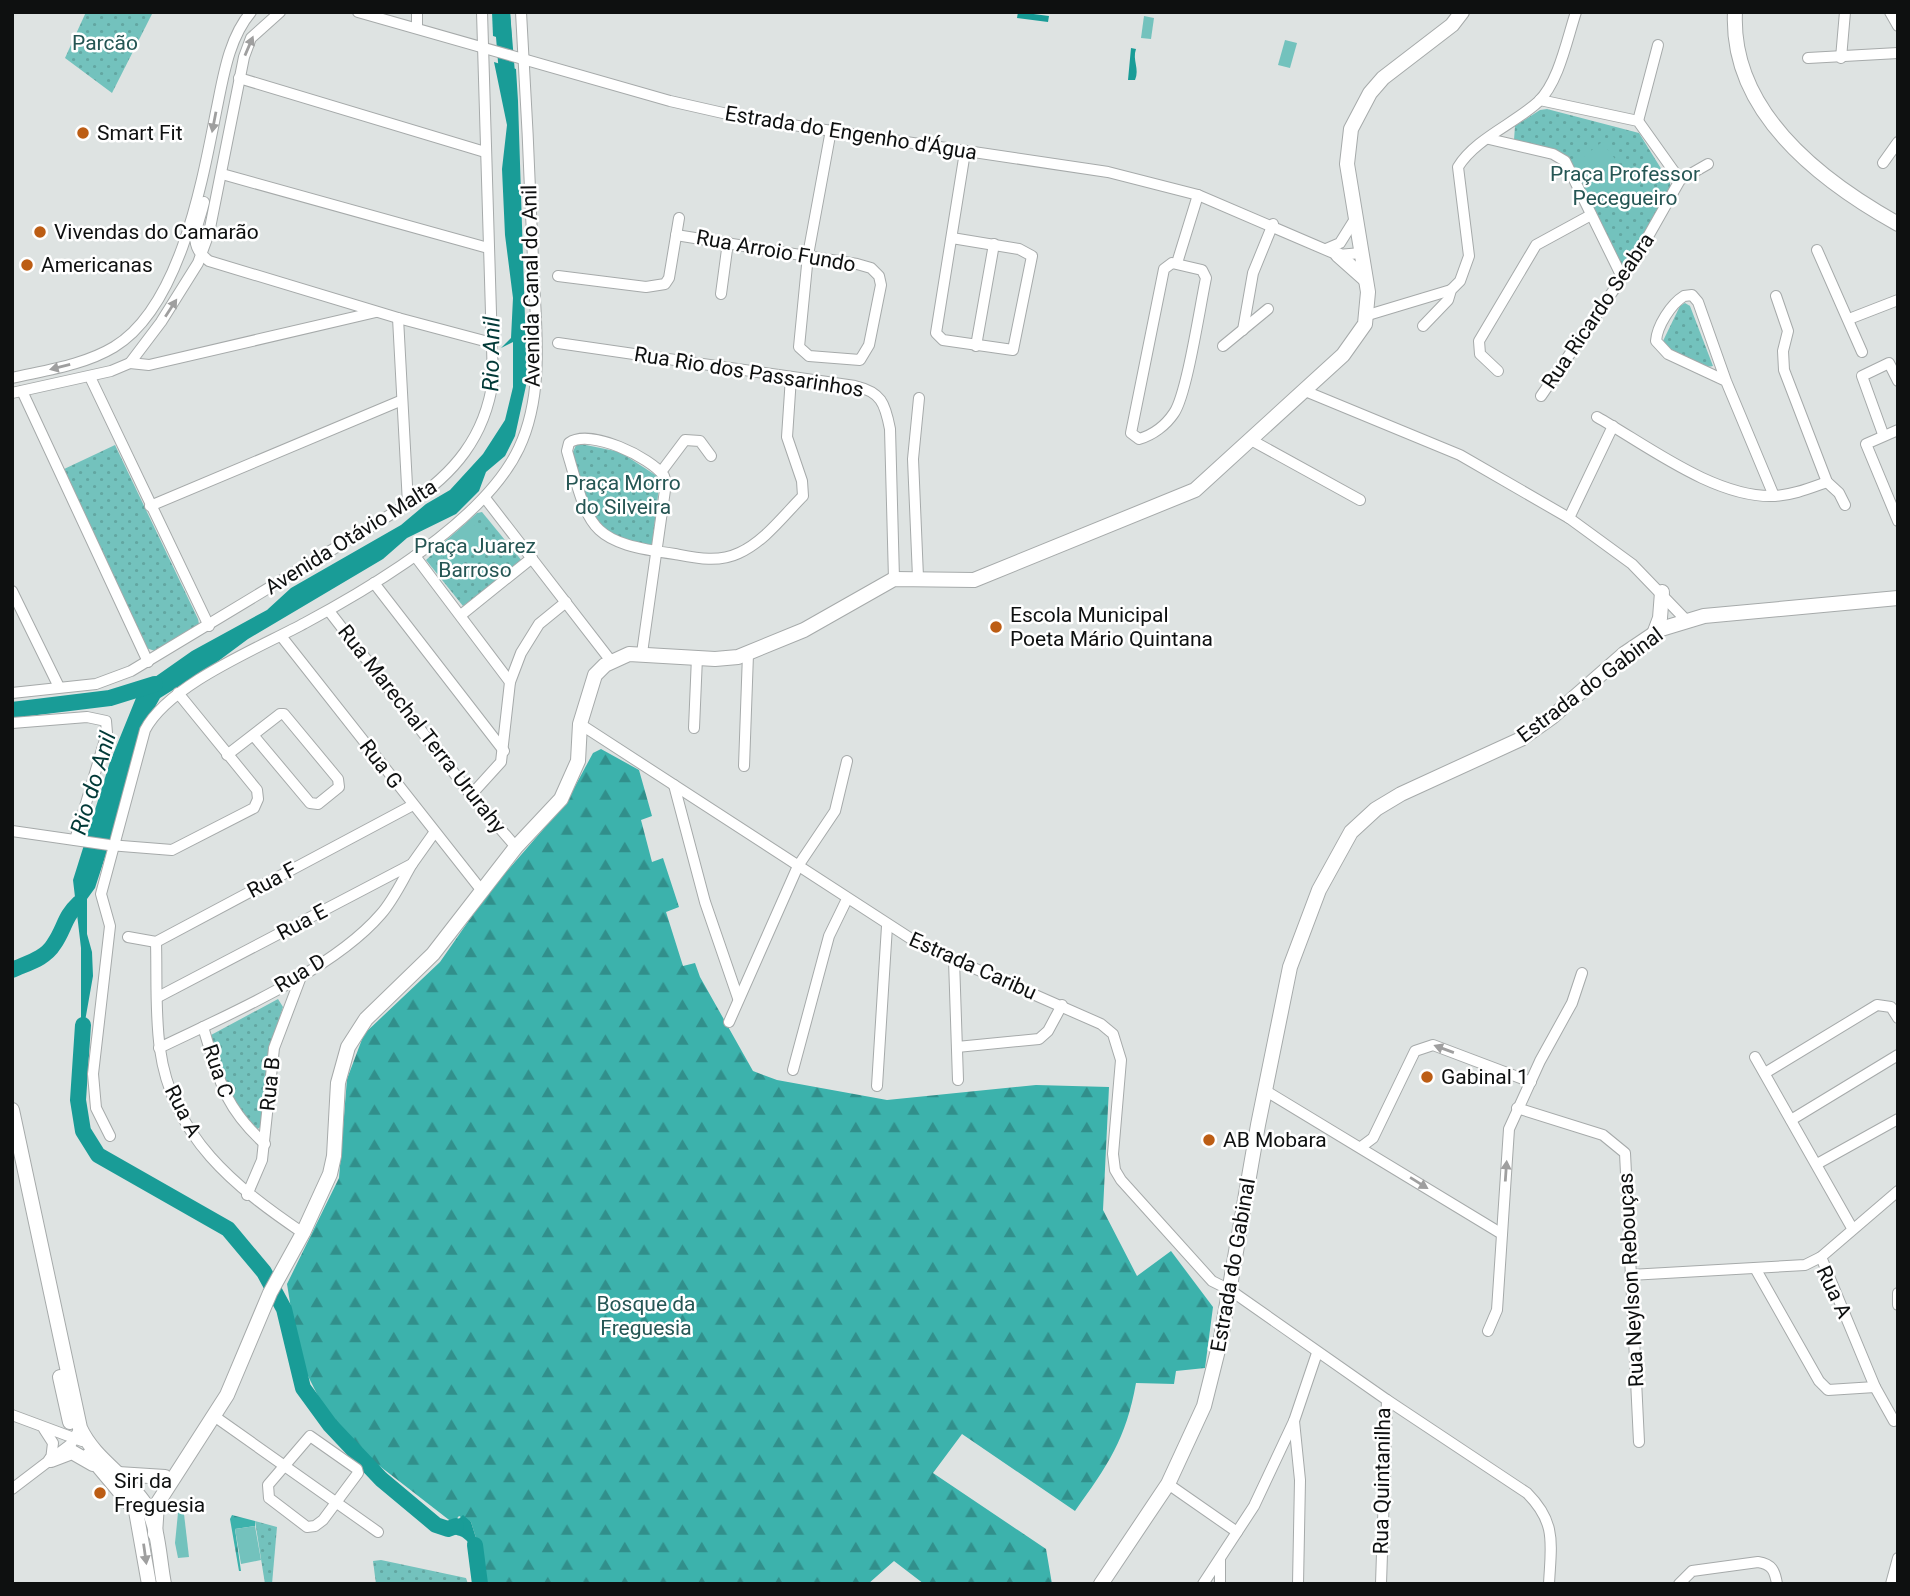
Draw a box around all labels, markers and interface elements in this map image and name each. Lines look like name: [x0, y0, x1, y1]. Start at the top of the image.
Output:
park label: Parcão: [72, 31, 138, 55]
one-way arrow: [243, 36, 255, 56]
street label: Estrada do Engenho d'Água: [723, 101, 979, 165]
one-way arrow: [209, 111, 220, 133]
place label: Smart Fit: [97, 121, 183, 145]
marker: Smart Fit: [75, 125, 91, 141]
park label: Praça Professor Pecegueiro: [1550, 162, 1700, 210]
street label: Avenida Canal do Anil: [517, 185, 545, 387]
place label: Vivendas do Camarão: [54, 220, 259, 244]
marker: Vivendas do Camarão: [32, 224, 48, 240]
street label: Rua Arroio Fundo: [694, 225, 858, 277]
street label: Rua Ricardo Seabra: [1537, 229, 1659, 393]
place label: Americanas: [41, 253, 153, 277]
marker: Americanas: [19, 257, 35, 273]
one-way arrow: [164, 298, 177, 318]
water label: Rio Anil: [477, 316, 506, 392]
street label: Rua Rio dos Passarinhos: [632, 342, 866, 402]
one-way arrow: [49, 362, 71, 373]
park label: Praça Morro do Silveira: [565, 471, 681, 519]
street label: Avenida Otávio Malta: [261, 474, 441, 600]
park label: Praça Juarez Barroso: [414, 534, 536, 582]
place label: Escola Municipal Poeta Mário Quintana: [1010, 603, 1213, 651]
marker: Escola Municipal Poeta Mário Quintana: [988, 619, 1004, 635]
street label: Rua Marechal Terra Ururahy: [333, 620, 511, 838]
street label: Estrada do Gabinal: [1512, 622, 1668, 748]
water label: Rio do Anil: [65, 728, 122, 838]
street label: Rua G: [354, 735, 408, 793]
street label: Rua F: [243, 857, 301, 903]
street label: Rua E: [273, 899, 331, 945]
street label: Estrada Caribu: [906, 927, 1040, 1005]
street label: Rua D: [270, 949, 330, 997]
street label: Rua C: [198, 1041, 238, 1101]
one-way arrow: [1434, 1043, 1455, 1054]
street label: Rua B: [255, 1056, 285, 1112]
place label: Gabinal 1: [1441, 1065, 1529, 1089]
marker: Gabinal 1: [1419, 1069, 1435, 1085]
street label: Rua A: [160, 1081, 206, 1141]
place label: AB Mobara: [1223, 1128, 1327, 1152]
marker: AB Mobara: [1201, 1132, 1217, 1148]
one-way arrow: [1501, 1159, 1512, 1181]
street label: Rua Neylson Rebouças: [1613, 1172, 1649, 1388]
street label: Estrada do Gabinal: [1206, 1176, 1260, 1354]
one-way arrow: [1410, 1177, 1429, 1189]
street label: Rua A: [1812, 1262, 1857, 1322]
park label: Bosque da Freguesia: [596, 1292, 696, 1340]
street label: Rua Quintanilha: [1369, 1407, 1395, 1555]
place label: Siri da Freguesia: [114, 1469, 205, 1517]
marker: Siri da Freguesia: [92, 1485, 108, 1501]
one-way arrow: [139, 1543, 150, 1565]

